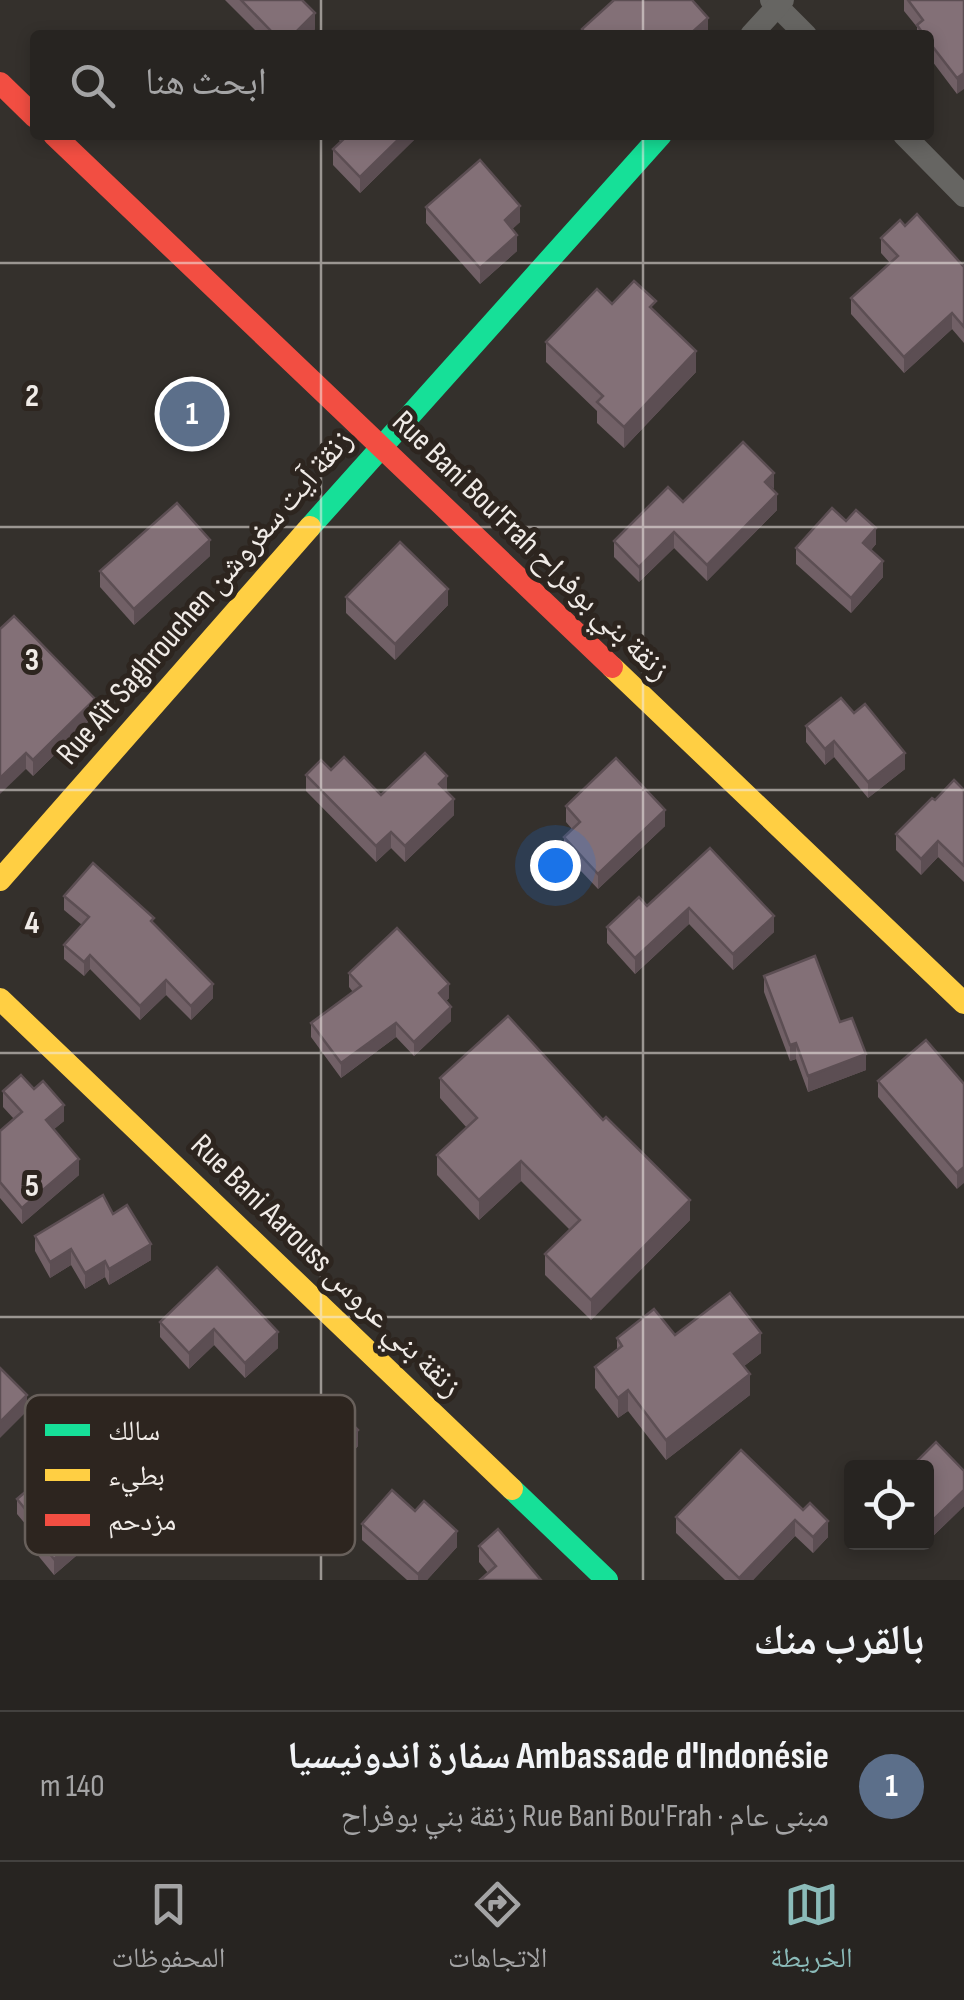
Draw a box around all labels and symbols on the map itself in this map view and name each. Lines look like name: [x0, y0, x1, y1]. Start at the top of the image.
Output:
pin: 1: [160, 376, 224, 452]
text: 2: [25, 377, 39, 416]
street label: Rue Bani Bou'Frah زنقة بني بوفراح: [381, 403, 678, 692]
street label: Rue Aït Saghrouchen زنقة آيت سغروشن: [49, 421, 361, 773]
text: 3: [25, 641, 39, 680]
your location: [530, 840, 581, 891]
text: 4: [25, 904, 40, 943]
street label: Rue Bani Aarouss زنقة بني عروس: [179, 1126, 470, 1409]
text: 5: [25, 1167, 39, 1206]
legend: [25, 1395, 355, 1555]
text: سالك: [108, 1415, 160, 1448]
text: بطيء: [108, 1460, 165, 1498]
text: مزدحم: [108, 1505, 176, 1539]

